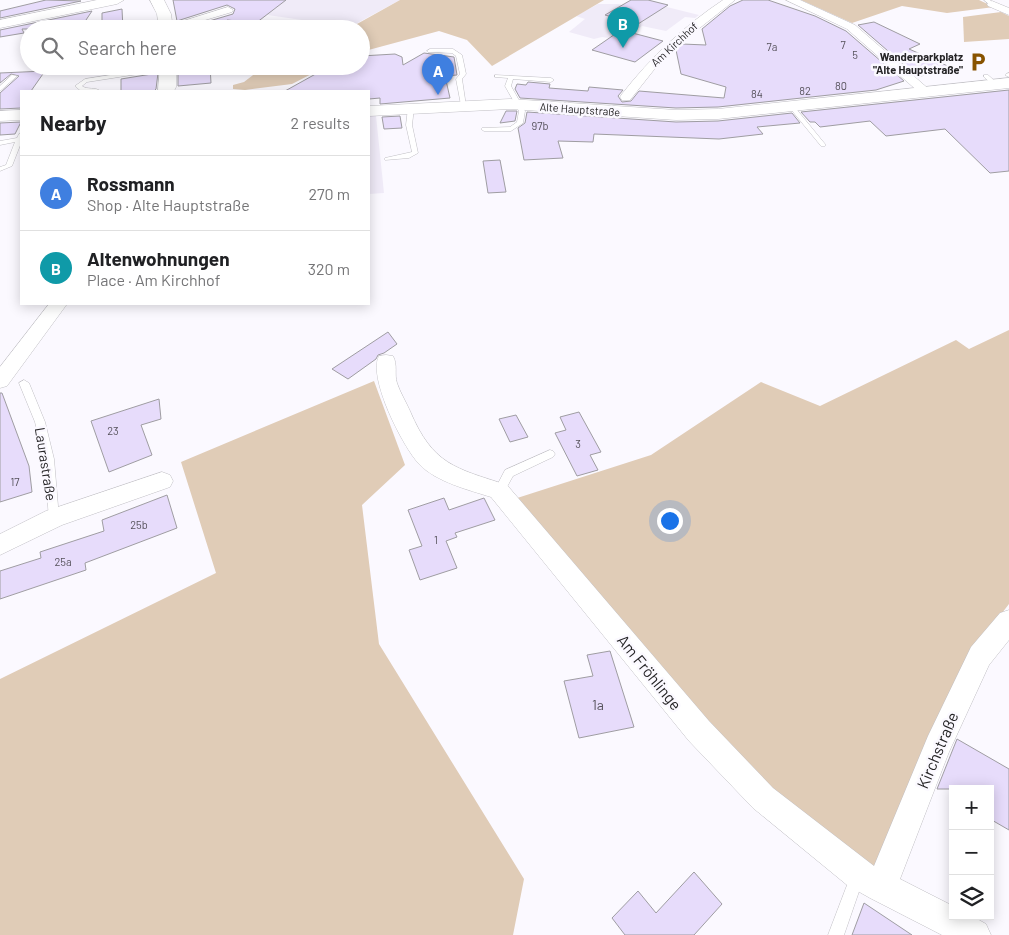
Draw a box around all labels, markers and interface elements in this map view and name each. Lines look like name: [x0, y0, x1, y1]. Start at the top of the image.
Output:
pin: B: [607, 7, 639, 48]
street label: Am Kirchhof: [648, 19, 700, 69]
search box: [20, 20, 370, 75]
icon: search: [38, 34, 66, 62]
text: Search here: [78, 36, 177, 59]
house number: 7: [840, 38, 846, 51]
house number: 7a: [767, 40, 777, 53]
house number: 5: [852, 48, 858, 61]
place label: Wanderparkplatz "Alte Hauptstraße": [873, 50, 963, 76]
parking icon: Wanderparkplatz "Alte Hauptstraße": [967, 51, 989, 73]
pin: A: [422, 54, 454, 95]
house number: 80: [835, 79, 847, 92]
house number: 82: [799, 84, 811, 97]
house number: 84: [751, 87, 763, 100]
street label: Alte Hauptstraße: [539, 100, 621, 118]
text: Nearby: [40, 110, 106, 135]
text: 2 results: [291, 113, 350, 132]
house number: 97b: [532, 119, 548, 132]
text: Rossmann: [87, 172, 175, 195]
text: A: [51, 184, 61, 203]
text: 270 m: [308, 184, 350, 203]
text: Shop · Alte Hauptstraße: [87, 195, 250, 214]
text: Altenwohnungen: [87, 247, 230, 270]
text: B: [51, 259, 61, 278]
text: 320 m: [308, 259, 350, 278]
text: Place · Am Kirchhof: [87, 270, 220, 289]
house number: 23: [107, 424, 119, 437]
street label: Laurastraße: [32, 426, 60, 502]
house number: 3: [575, 437, 581, 450]
house number: 17: [10, 475, 20, 488]
your location: [657, 508, 683, 534]
house number: 25b: [130, 518, 148, 531]
house number: 1: [434, 533, 438, 546]
house number: 25a: [54, 555, 72, 568]
street label: Am Fröhlinge: [614, 630, 686, 714]
house number: 1a: [592, 696, 604, 713]
street label: Kirchstraße: [912, 709, 962, 791]
map controls: [949, 785, 994, 920]
button: +: [949, 785, 994, 830]
button: −: [949, 830, 994, 875]
button: layers: [949, 875, 994, 920]

